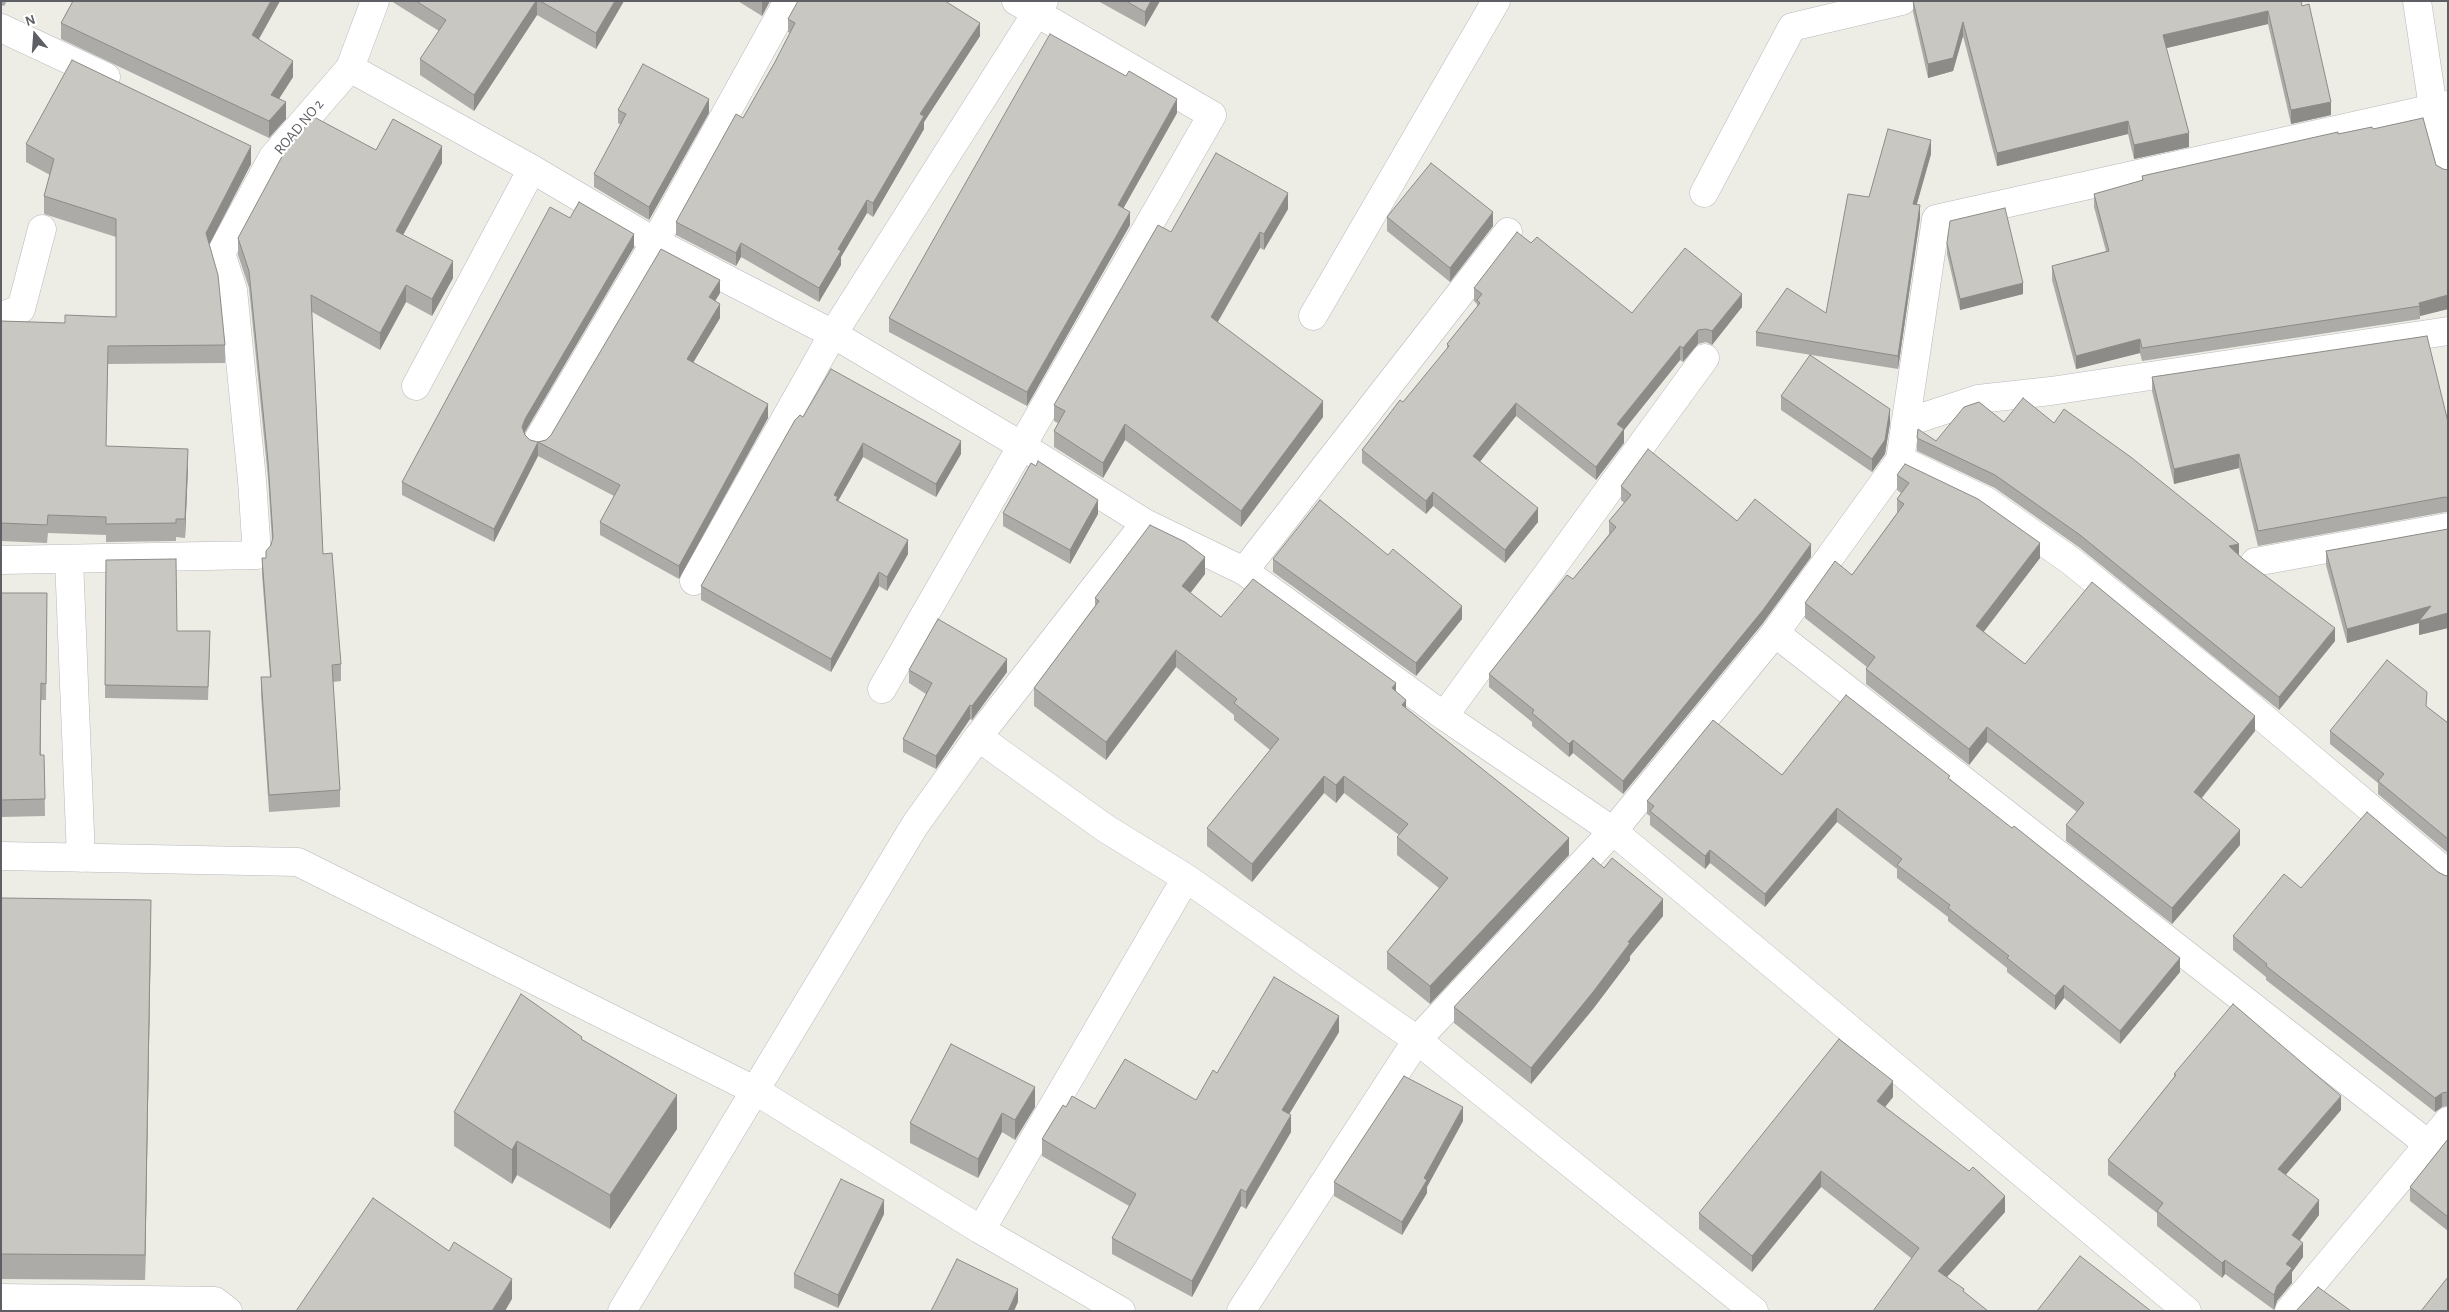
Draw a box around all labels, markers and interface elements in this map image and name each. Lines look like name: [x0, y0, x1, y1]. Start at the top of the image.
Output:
north arrow: [10, 10, 60, 60]
text: N: [24, 13, 37, 29]
street label: ROAD NO 2: [271, 95, 327, 159]

